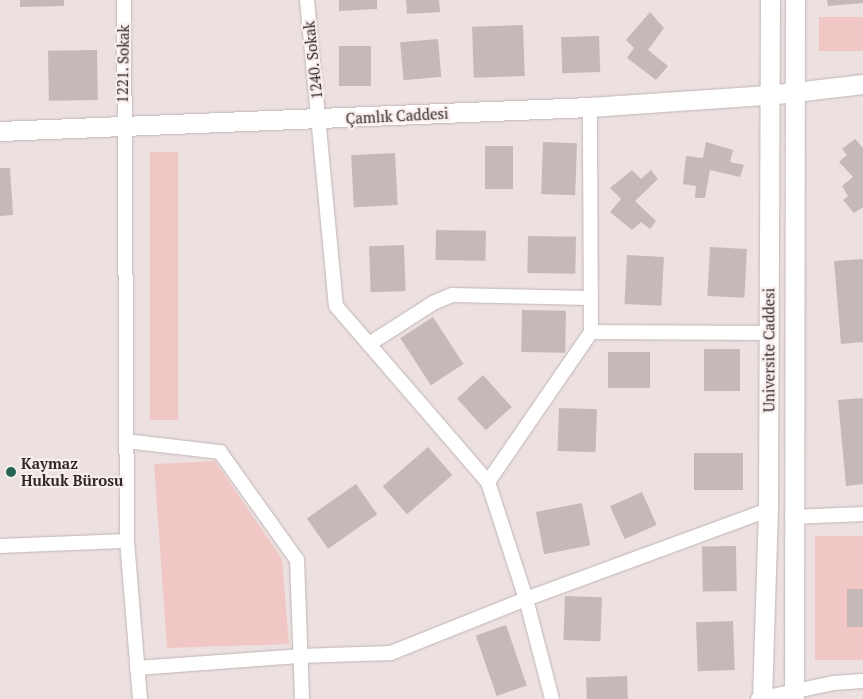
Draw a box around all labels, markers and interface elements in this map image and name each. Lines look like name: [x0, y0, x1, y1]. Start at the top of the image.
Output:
street label: 1240. Sokak: [300, 20, 326, 100]
street label: 1221. Sokak: [113, 24, 133, 104]
street label: Çamlık Caddesi: [345, 104, 449, 128]
street label: Universite Caddesi: [760, 288, 778, 412]
place label: Kaymaz Hukuk Bürosu: [21, 454, 123, 489]
marker: Kaymaz Hukuk Bürosu: [5, 466, 17, 478]

